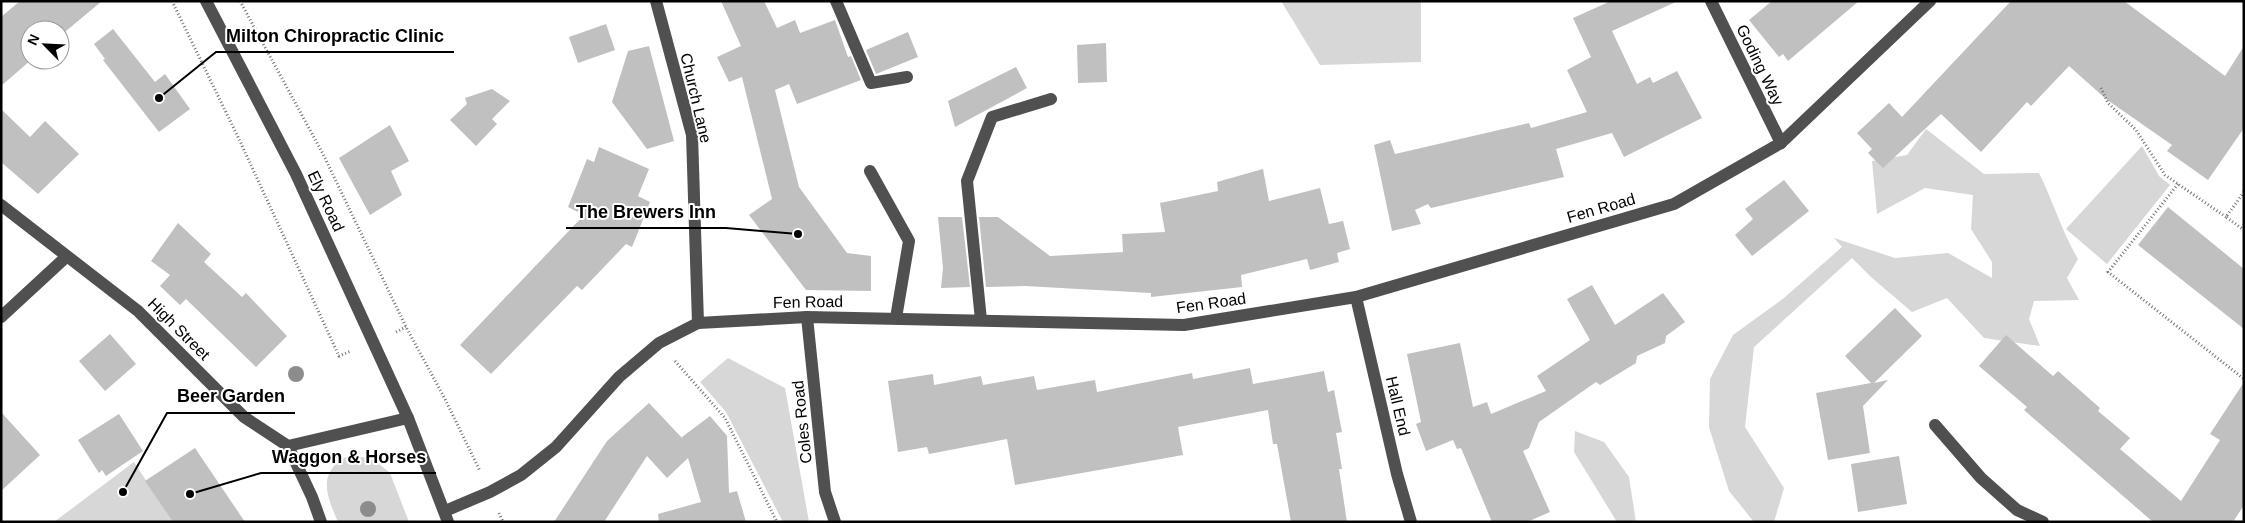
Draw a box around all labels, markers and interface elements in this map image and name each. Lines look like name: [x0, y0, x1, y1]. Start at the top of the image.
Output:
callout: Milton Chiropractic Clinic: [216, 19, 454, 52]
north arrow: [20, 20, 70, 70]
street label: Goding Way: [1733, 22, 1787, 108]
text: Milton Chiropractic Clinic: [226, 26, 444, 46]
text: N: [24, 32, 42, 48]
street label: Church Lane: [677, 51, 715, 145]
street label: Ely Road: [305, 168, 347, 234]
street label: Fen Road: [1565, 190, 1637, 226]
callout: The Brewers Inn: [566, 195, 726, 228]
text: The Brewers Inn: [576, 202, 716, 222]
street label: Fen Road: [1175, 290, 1247, 316]
street label: Fen Road: [773, 293, 843, 311]
street label: High Street: [145, 295, 214, 364]
street label: Hall End: [1383, 375, 1413, 437]
callout: Beer Garden: [167, 380, 295, 413]
street label: Coles Road: [789, 380, 815, 464]
text: Beer Garden: [177, 386, 285, 406]
callout: Waggon & Horses: [261, 440, 436, 473]
text: Waggon & Horses: [272, 447, 426, 467]

